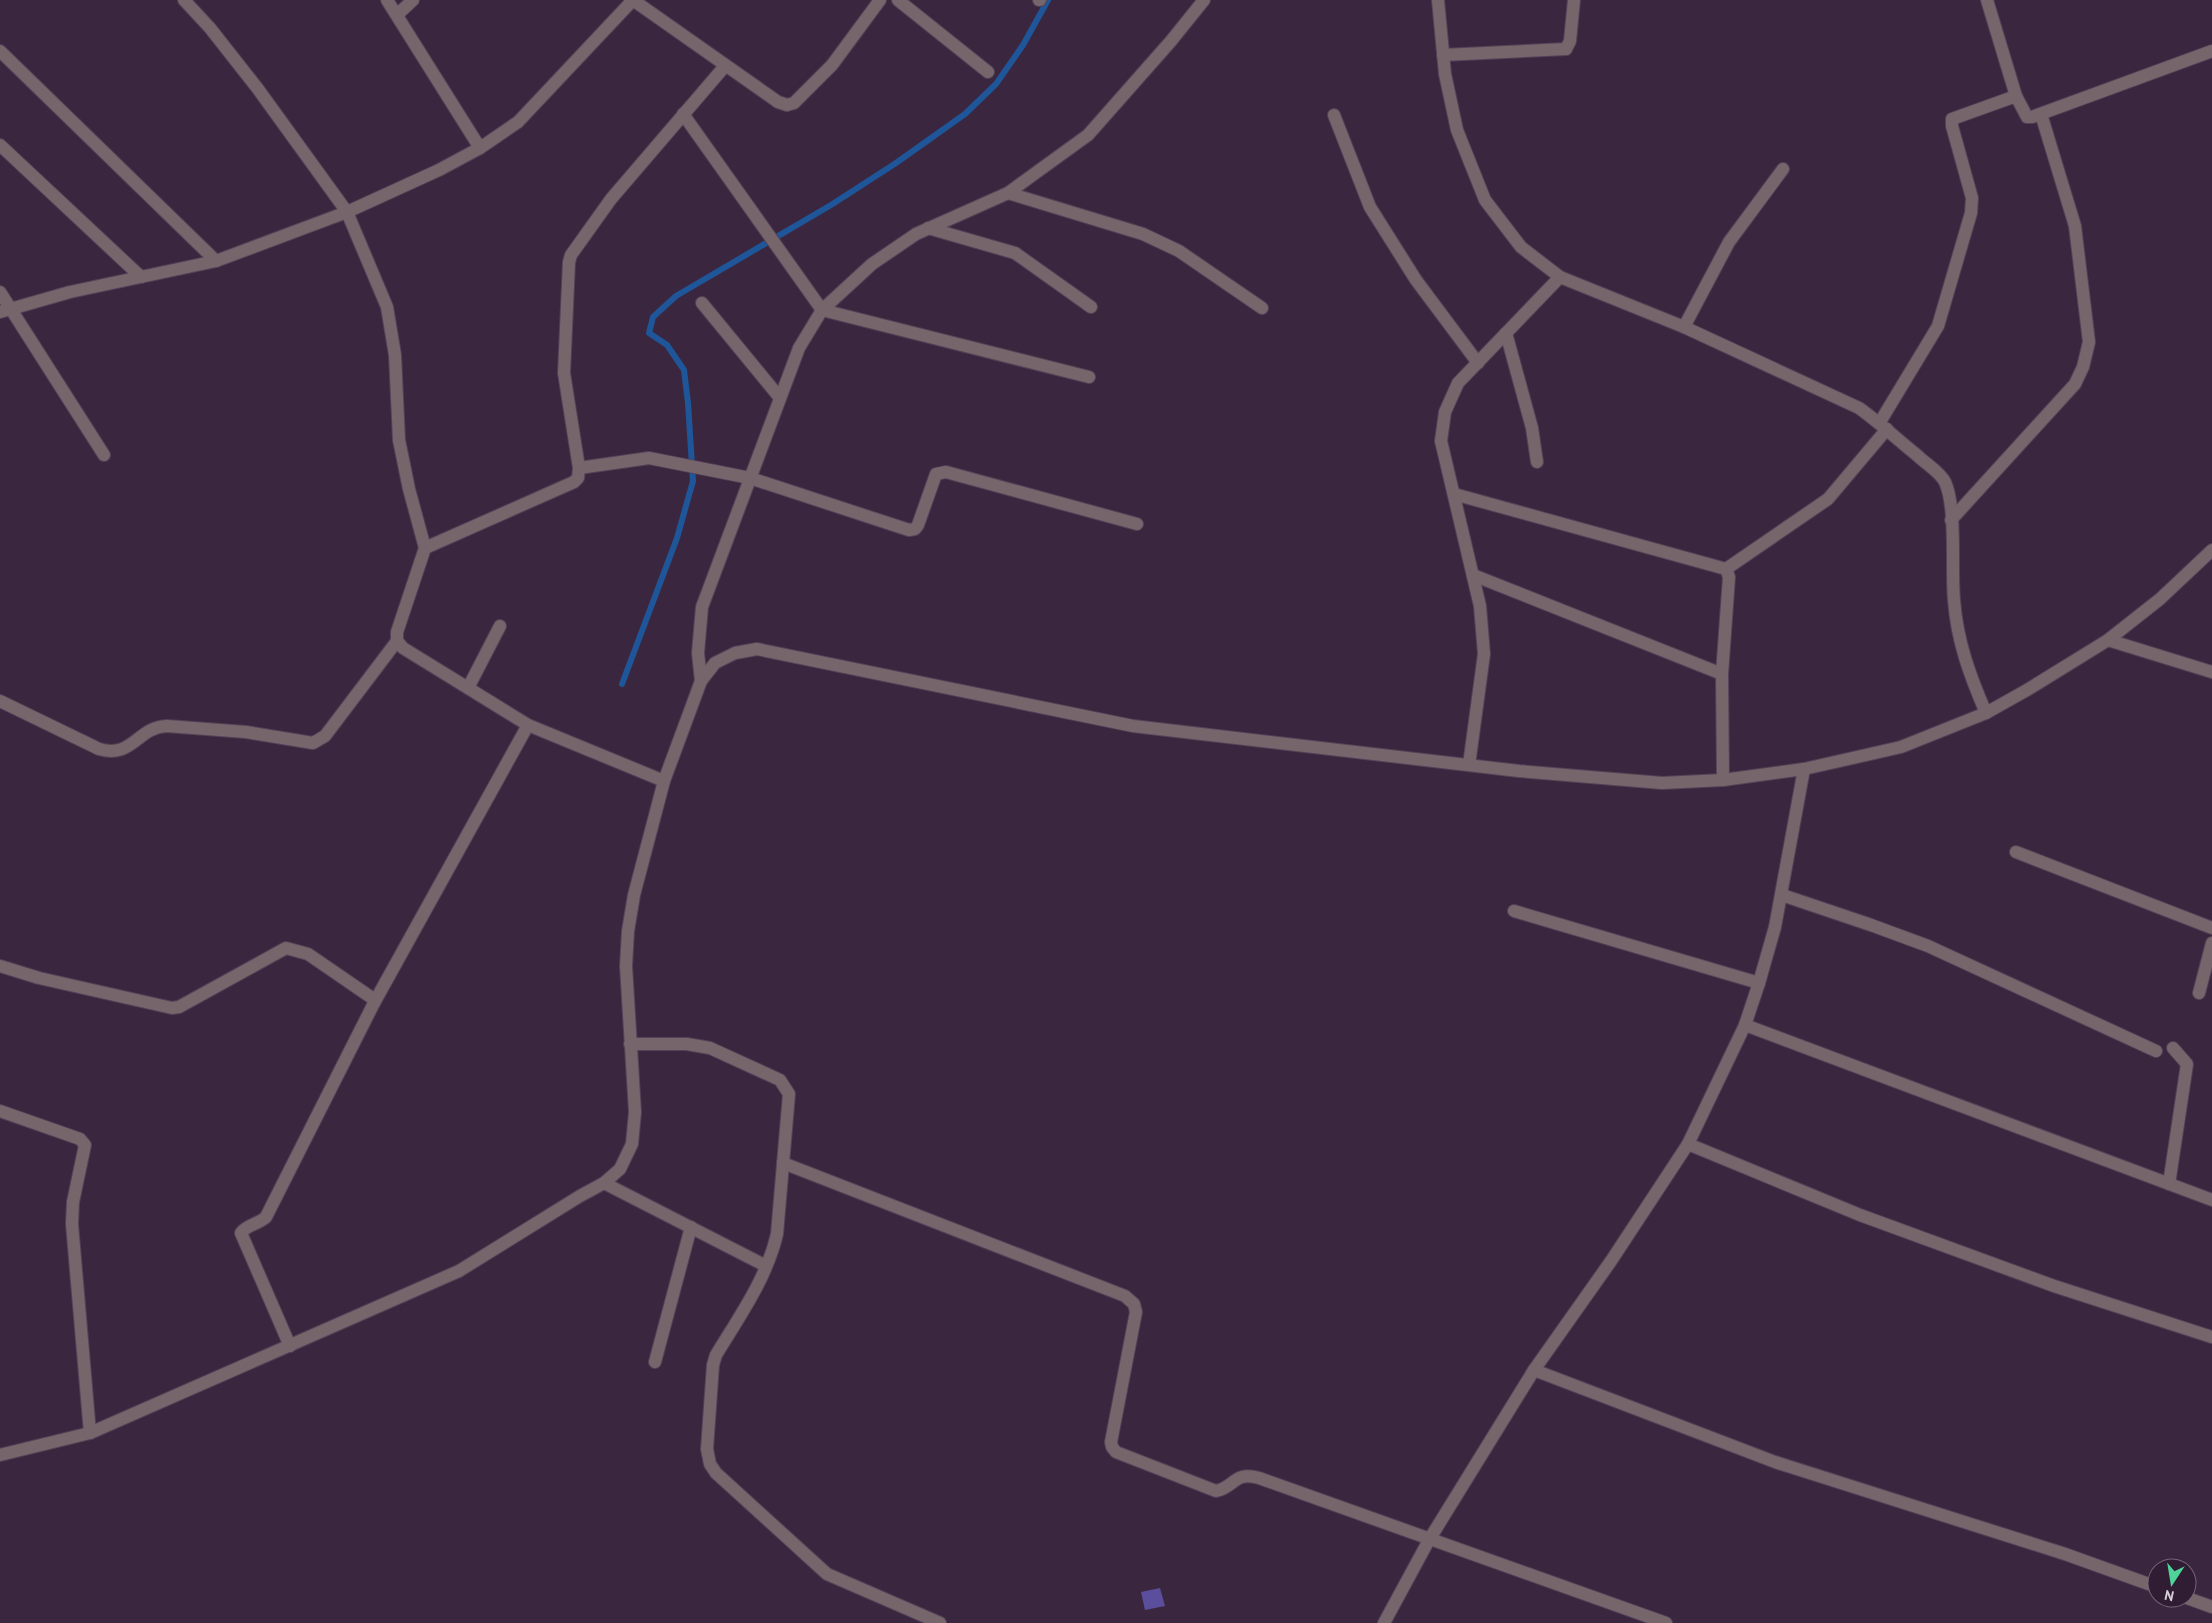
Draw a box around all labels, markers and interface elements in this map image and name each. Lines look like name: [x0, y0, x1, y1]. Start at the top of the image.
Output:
north arrow: [2147, 1558, 2197, 1608]
text: N: [2163, 1586, 2176, 1605]

